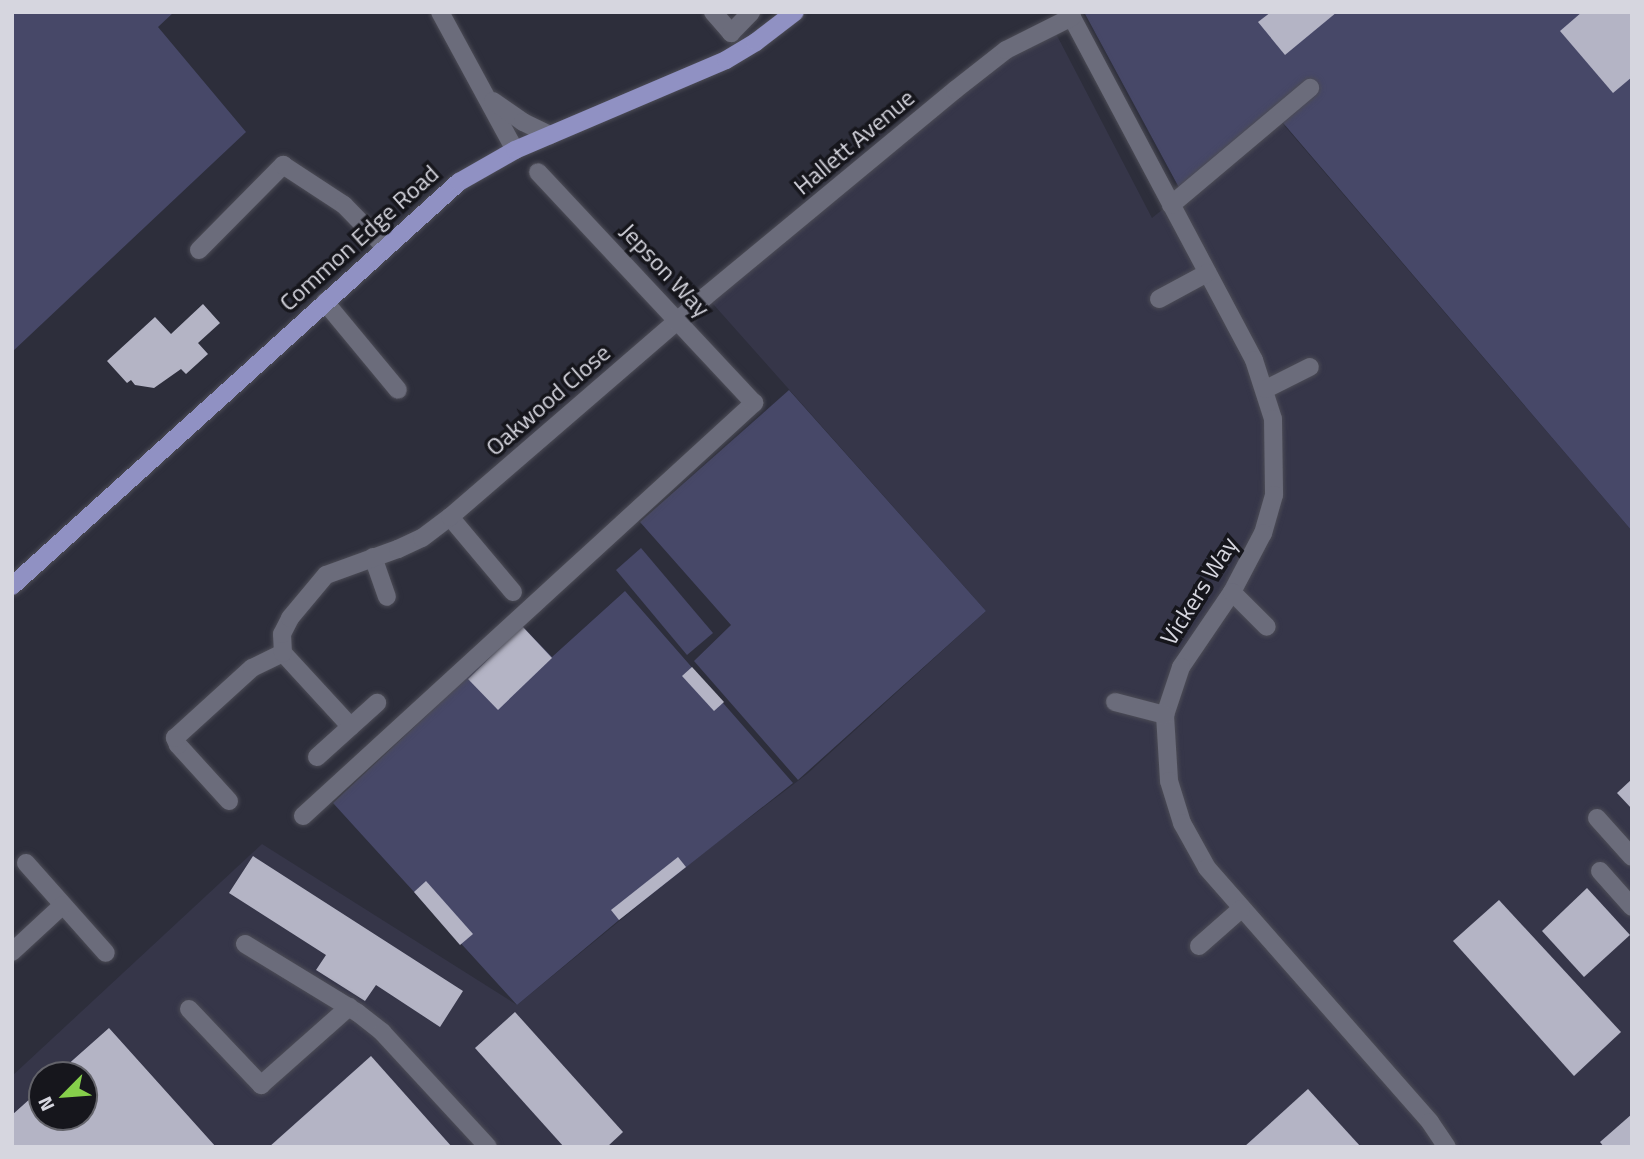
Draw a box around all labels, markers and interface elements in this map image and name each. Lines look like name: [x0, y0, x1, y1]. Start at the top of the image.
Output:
street label: Hallett Avenue: [788, 83, 920, 201]
street label: Common Edge Road: [274, 159, 444, 317]
street label: Jepson Way: [614, 217, 716, 323]
street label: Oakwood Close: [480, 338, 616, 462]
street label: Vickers Way: [1154, 532, 1244, 650]
north arrow: [28, 1061, 98, 1131]
text: N: [29, 1092, 61, 1116]

